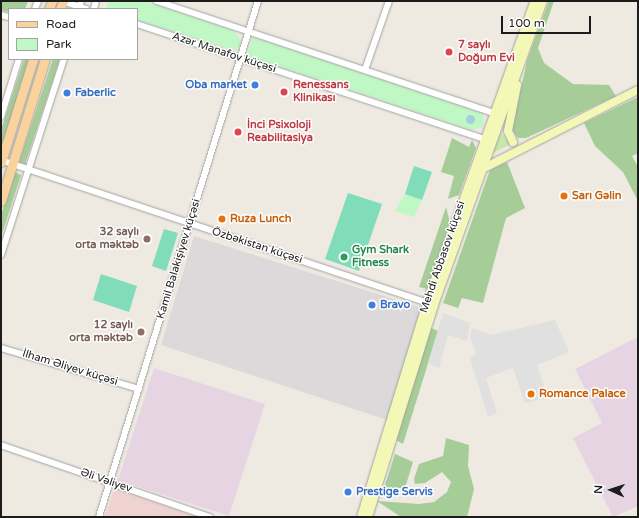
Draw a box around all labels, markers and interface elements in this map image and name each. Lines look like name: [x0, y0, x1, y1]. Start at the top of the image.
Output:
legend: [8, 8, 138, 60]
scale bar: [503, 8, 593, 34]
text: 100 m: [508, 16, 545, 30]
text: Road: [46, 17, 76, 31]
street label: Azər Manafov küçəsi: [170, 30, 278, 76]
text: Park: [46, 37, 72, 51]
place label: 7 saylı Doğum Evi: [458, 39, 515, 65]
marker: 7 saylı Doğum Evi: [443, 46, 455, 58]
place label: Oba market: [185, 78, 247, 92]
place label: Renessans Klinikası: [293, 79, 349, 105]
marker: Oba market: [250, 80, 260, 90]
place label: Faberlic: [75, 86, 116, 100]
marker: Renessans Klinikası: [278, 86, 290, 98]
marker: Faberlic: [62, 88, 72, 98]
place label: İnci Psixoloji Reabilitasiya: [247, 119, 313, 145]
marker: İnci Psixoloji Reabilitasiya: [232, 126, 244, 138]
place label: Sarı Gəlin: [572, 189, 621, 203]
marker: Sarı Gəlin: [559, 191, 569, 201]
street label: Kamil Balakişiyev küçəsi: [154, 197, 204, 321]
street label: Mehdi Abbasov küçəsi: [418, 199, 468, 315]
place label: Ruza Lunch: [230, 212, 291, 226]
marker: Ruza Lunch: [217, 214, 227, 224]
street label: Özbəkistan küçəsi: [210, 225, 304, 267]
place label: 32 saylı orta məktəb: [75, 226, 139, 252]
marker: 32 saylı orta məktəb: [142, 234, 152, 244]
place label: Gym Shark Fitness: [352, 244, 409, 270]
marker: Gym Shark Fitness: [339, 252, 349, 262]
place label: Bravo: [380, 298, 410, 312]
marker: Bravo: [367, 300, 377, 310]
place label: 12 saylı orta məktəb: [69, 319, 133, 345]
marker: 12 saylı orta məktəb: [136, 327, 146, 337]
street label: İlham Əliyev küçəsi: [21, 347, 119, 389]
place label: Romance Palace: [539, 387, 626, 401]
marker: Romance Palace: [526, 389, 536, 399]
street label: Əli Vəliyev: [79, 466, 133, 496]
north arrow: [591, 470, 631, 510]
place label: Prestige Servis: [356, 485, 433, 499]
text: N: [592, 485, 605, 494]
marker: Prestige Servis: [343, 487, 353, 497]

